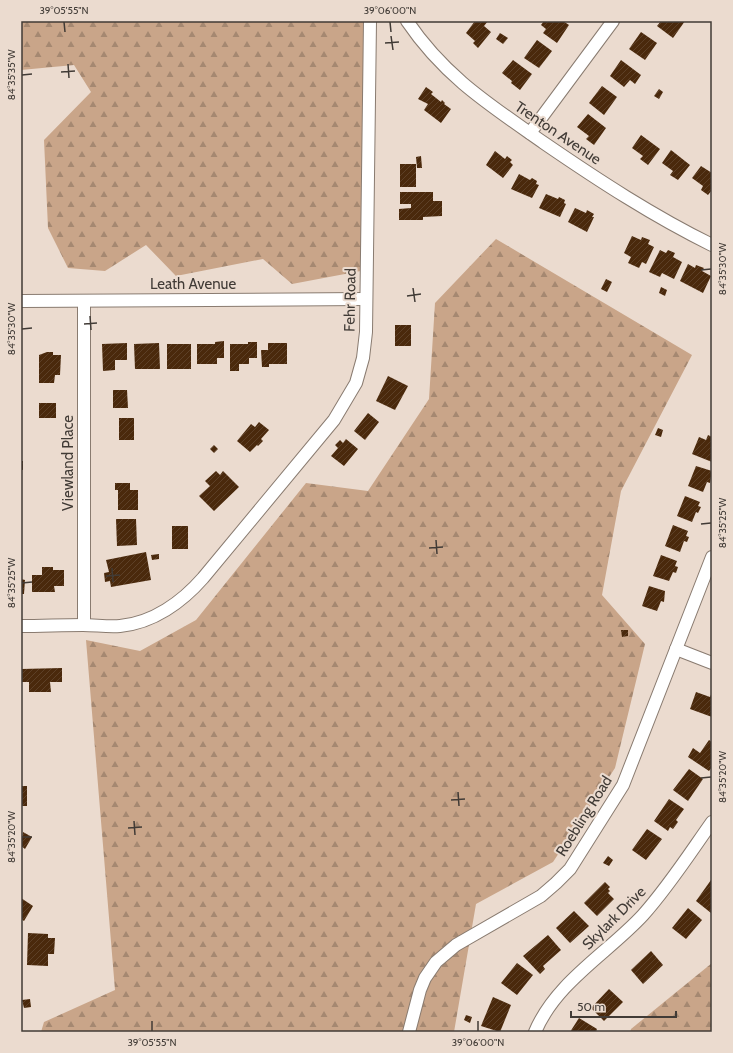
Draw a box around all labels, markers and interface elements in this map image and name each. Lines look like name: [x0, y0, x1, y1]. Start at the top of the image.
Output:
text: 39°05'55"N: [39, 4, 89, 17]
text: 39°06'00"N: [364, 4, 416, 17]
text: 84°35'35"W: [5, 49, 18, 100]
street label: Trenton Avenue: [512, 98, 605, 169]
text: 84°35'30"W: [716, 242, 729, 295]
street label: Fehr Road: [340, 268, 360, 332]
street label: Leath Avenue: [150, 275, 236, 293]
text: 84°35'30"W: [5, 302, 18, 355]
street label: Viewland Place: [59, 415, 77, 511]
text: 84°35'25"W: [716, 497, 729, 548]
text: 84°35'25"W: [5, 557, 18, 608]
text: 84°35'20"W: [716, 750, 729, 803]
street label: Roebling Road: [552, 772, 616, 860]
text: 84°35'20"W: [5, 810, 18, 863]
street label: Skylark Drive: [579, 882, 650, 953]
scale bar: [571, 993, 676, 1019]
text: 50 m: [577, 999, 605, 1014]
text: 39°05'55"N: [127, 1036, 177, 1049]
text: 39°06'00"N: [452, 1036, 504, 1049]

